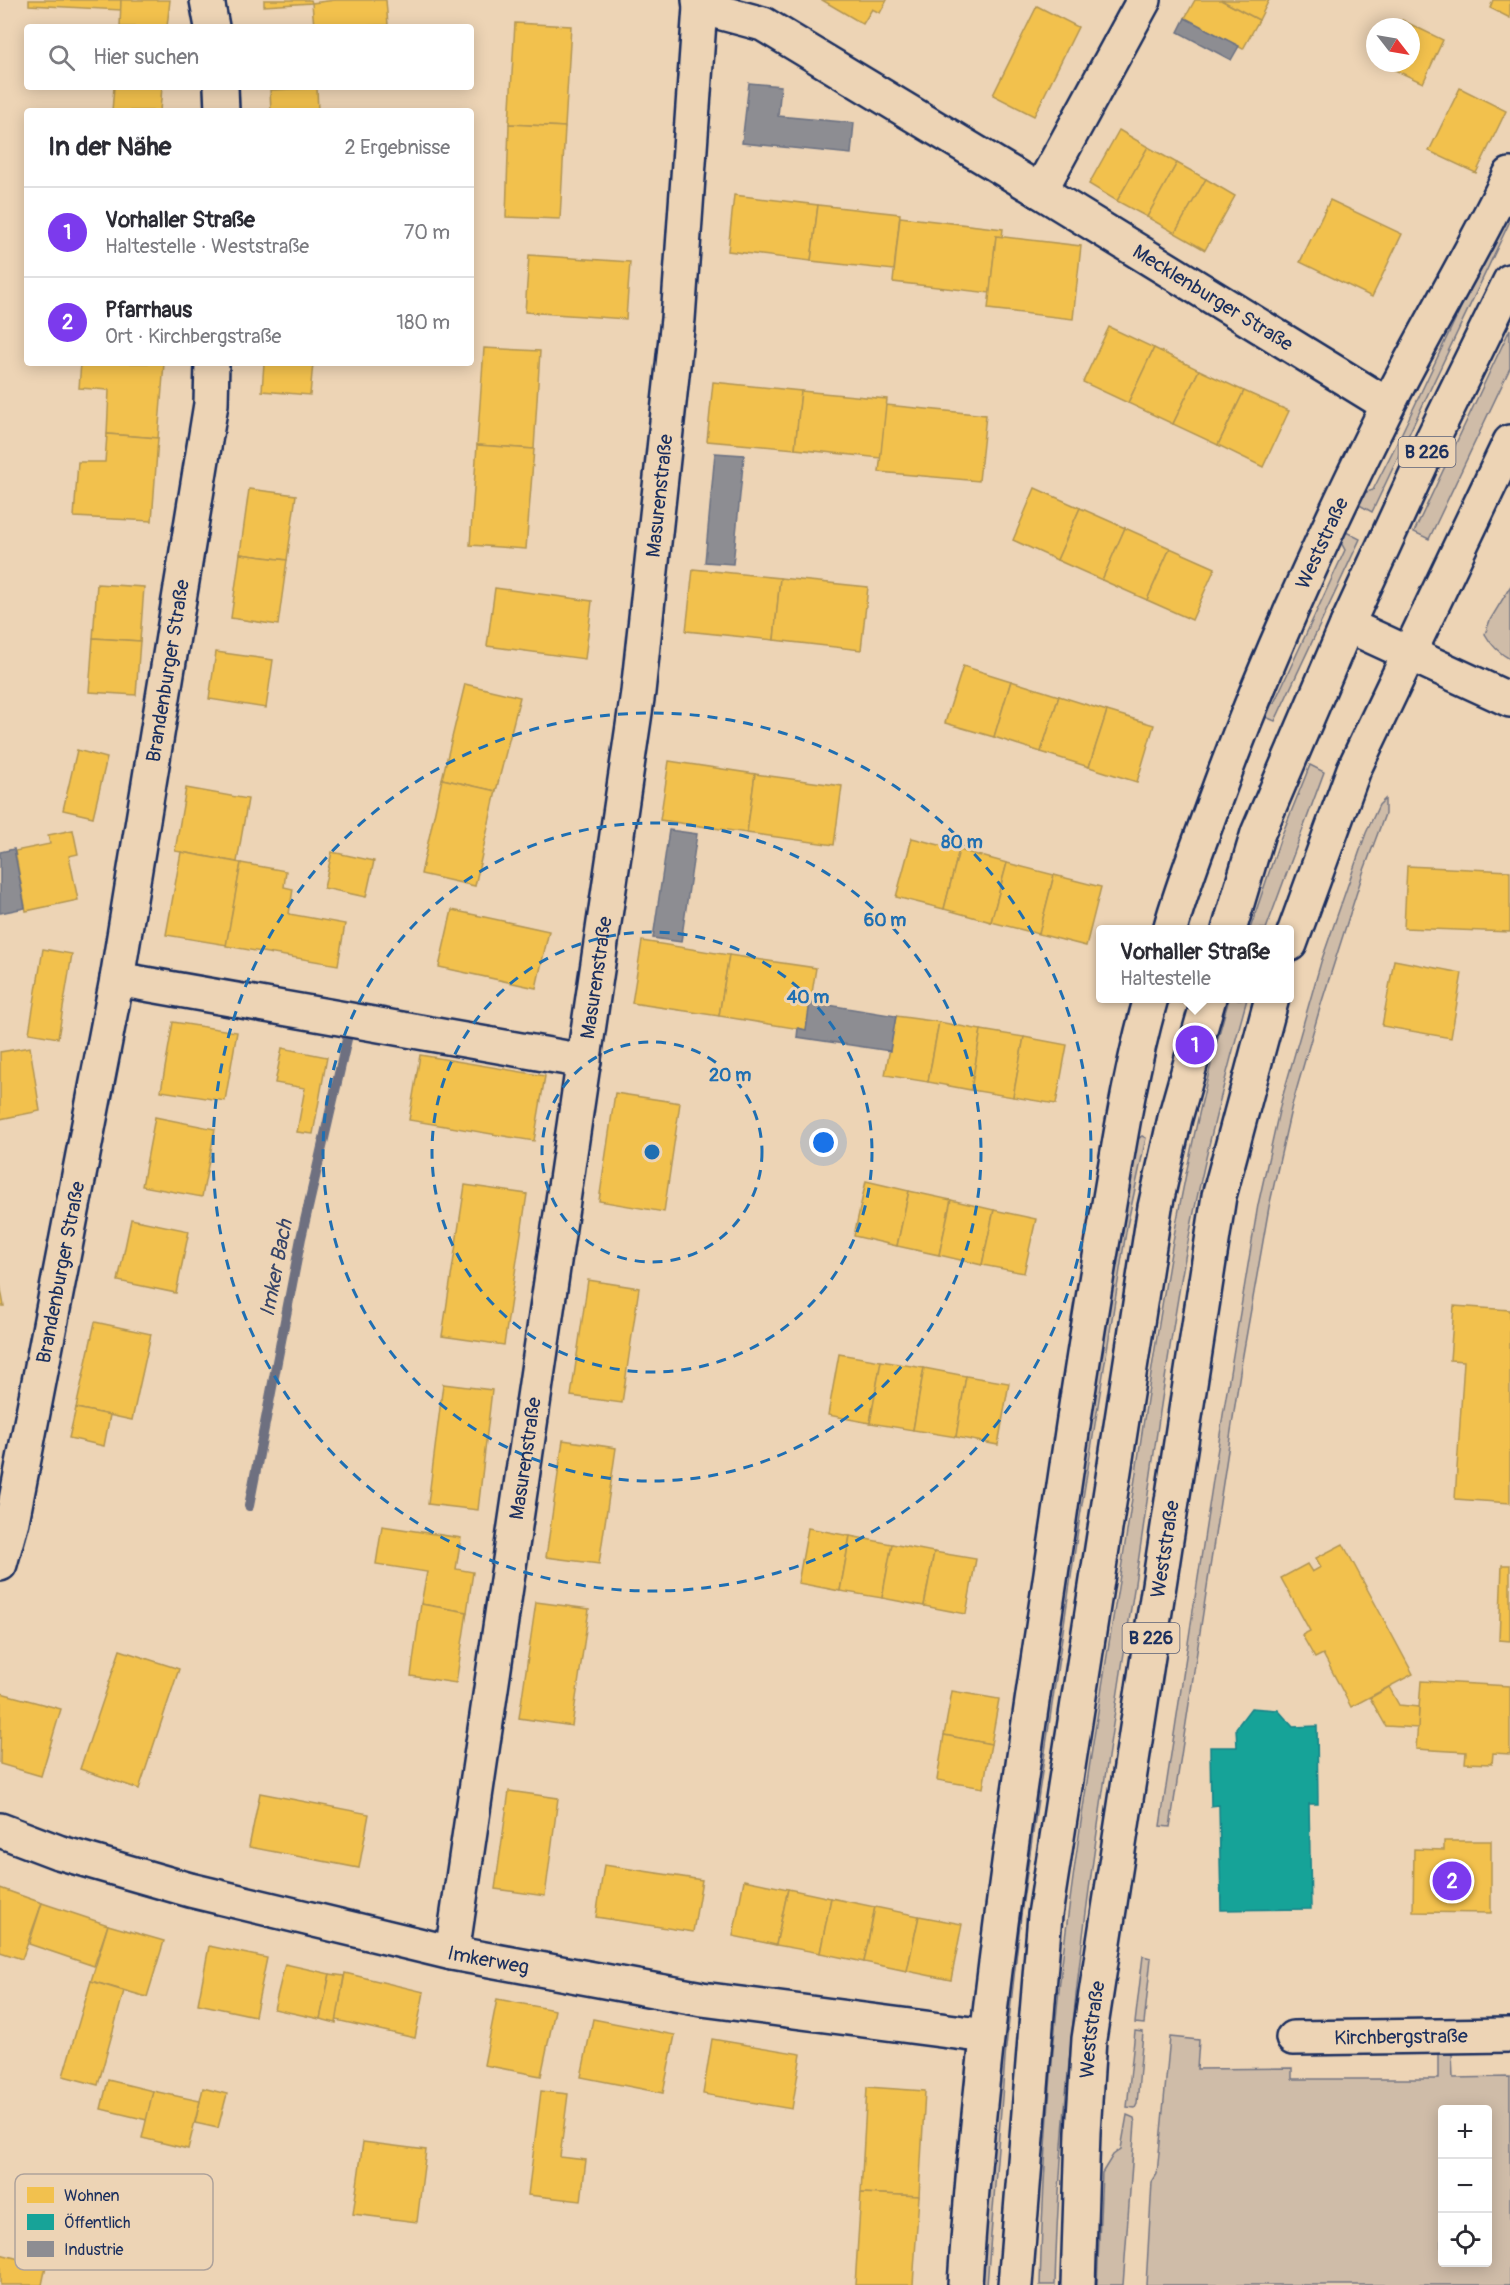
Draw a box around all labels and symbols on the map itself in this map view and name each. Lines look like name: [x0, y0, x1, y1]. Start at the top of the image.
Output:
north arrow: [1366, 18, 1420, 72]
street label: Mecklenburger Straße: [1128, 239, 1298, 357]
street label: Masurenstraße: [641, 433, 679, 559]
road number: B 226: [1398, 437, 1456, 467]
street label: Weststraße: [1290, 493, 1354, 593]
street label: Brandenburger Straße: [141, 578, 195, 764]
text: 80 m: [941, 831, 983, 854]
text: 60 m: [864, 909, 906, 932]
street label: Masurenstraße: [575, 914, 618, 1041]
text: 40 m: [787, 986, 829, 1009]
pin: 1: [1176, 1022, 1214, 1068]
text: 20 m: [709, 1064, 751, 1087]
your location: [809, 1128, 838, 1157]
centre of rings: [642, 1142, 662, 1162]
street label: Brandenburger Straße: [31, 1179, 91, 1365]
water label: Imker Bach: [254, 1216, 299, 1319]
street label: Masurenstraße: [504, 1395, 547, 1521]
street label: Weststraße: [1145, 1499, 1185, 1600]
road number: B 226: [1122, 1623, 1180, 1653]
pin: 2: [1432, 1858, 1472, 1904]
street label: Imkerweg: [445, 1940, 531, 1980]
street label: Weststraße: [1074, 1979, 1111, 2079]
street label: Kirchbergstraße: [1334, 2024, 1468, 2050]
legend: [15, 2174, 213, 2270]
text: Wohnen: [64, 2186, 119, 2206]
text: Öffentlich: [64, 2213, 130, 2233]
text: Industrie: [64, 2240, 124, 2260]

